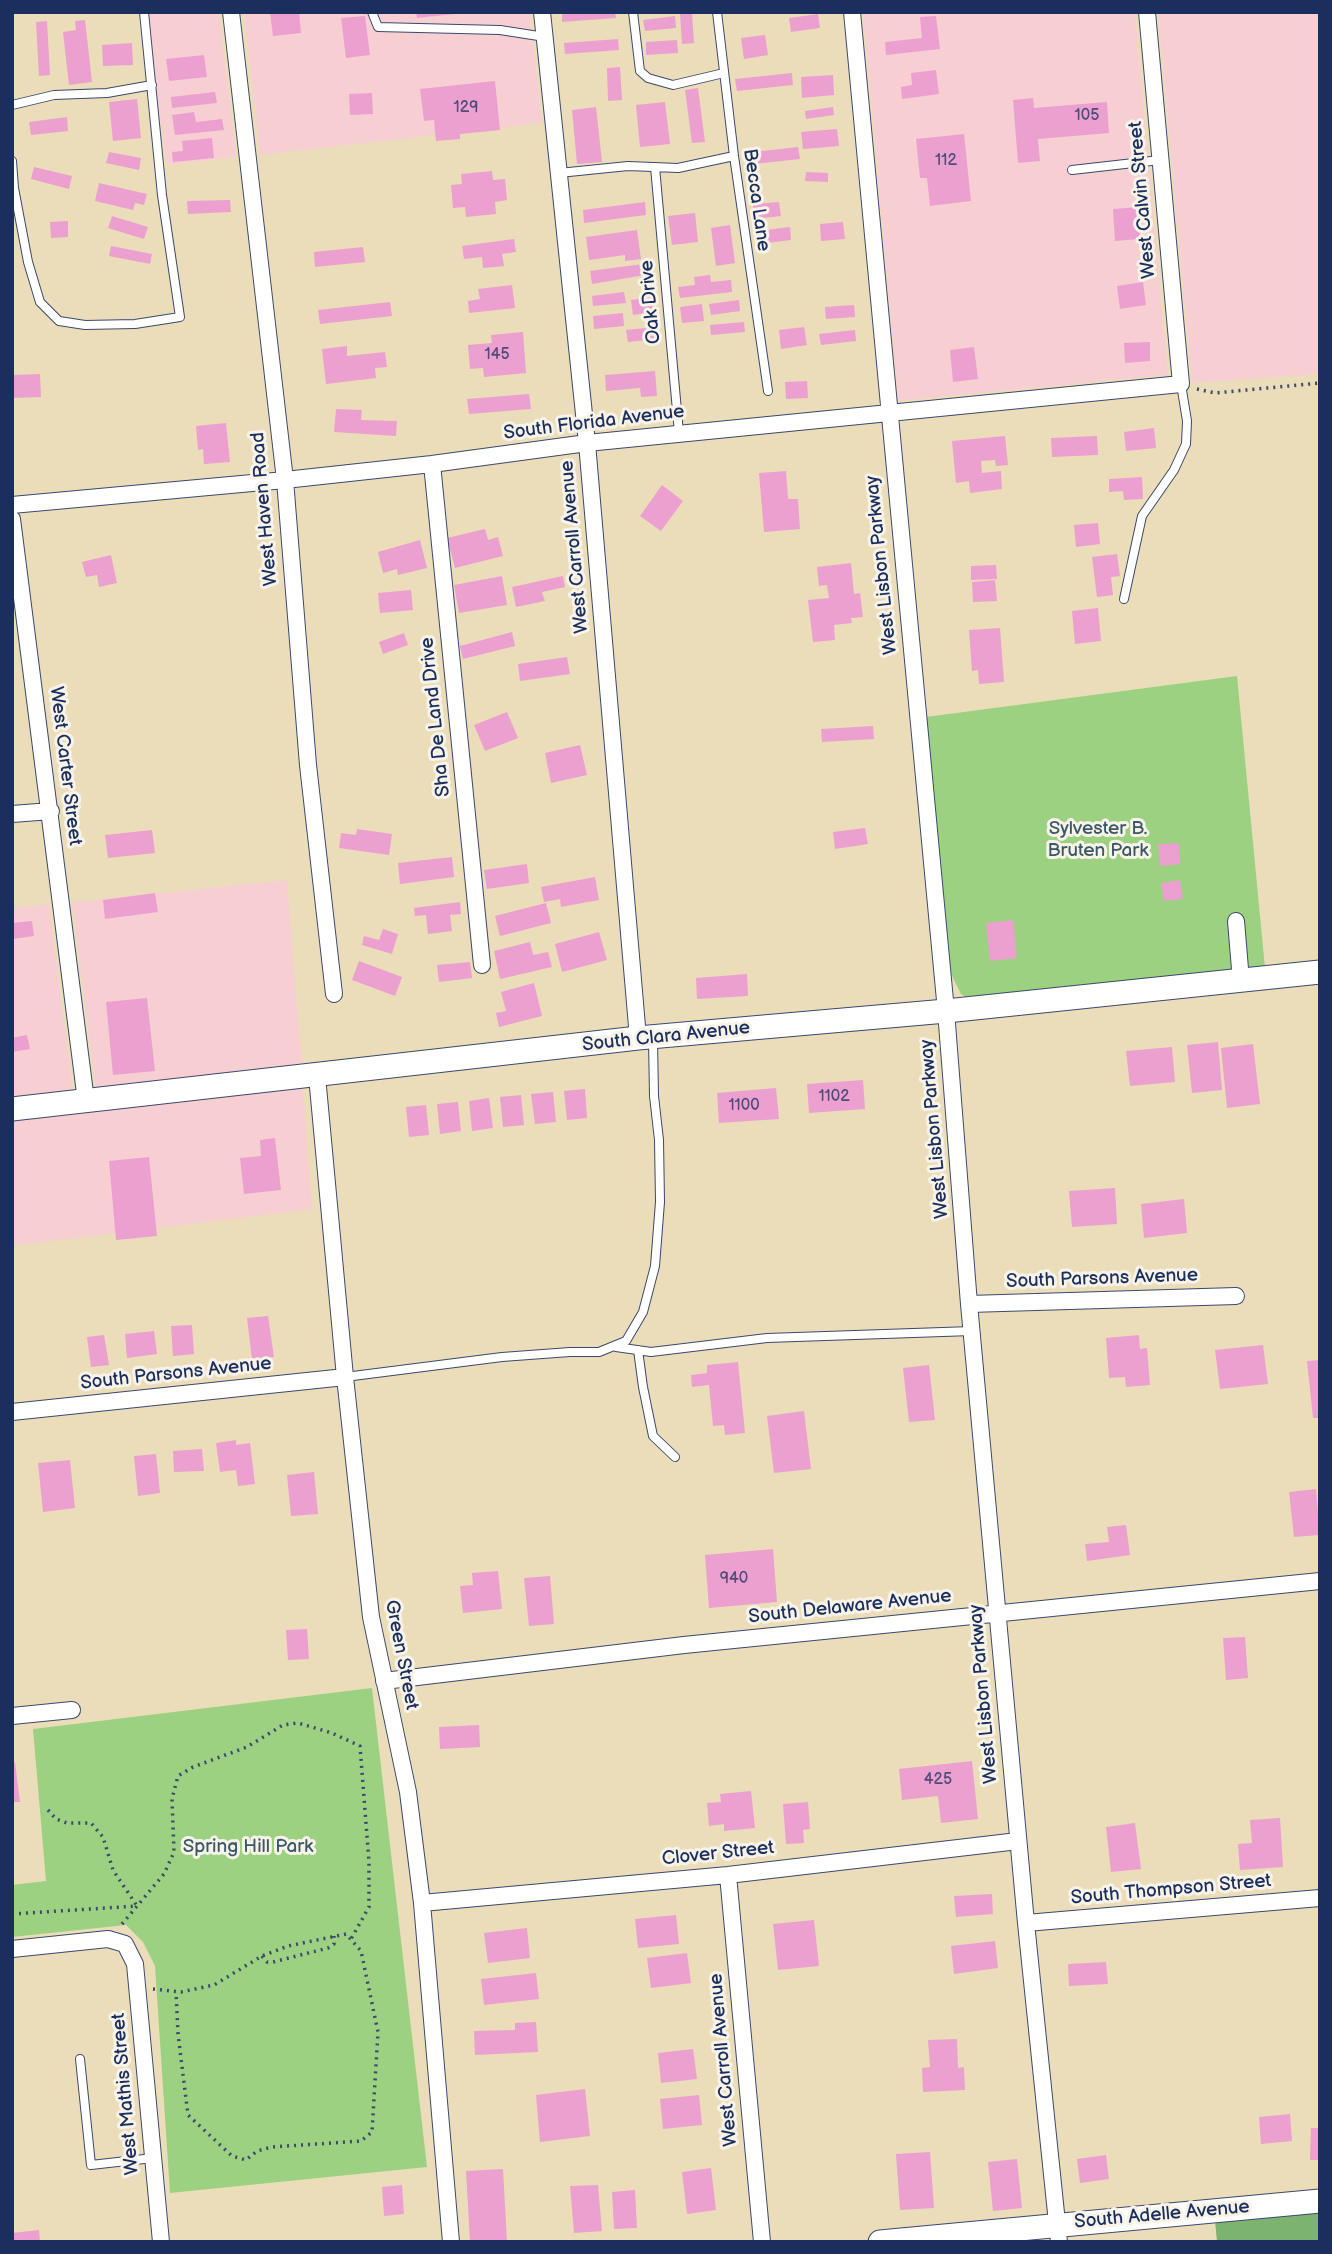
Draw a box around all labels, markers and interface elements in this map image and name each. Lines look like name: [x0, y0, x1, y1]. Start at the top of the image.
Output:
house number: 129: [454, 98, 478, 118]
house number: 105: [1075, 106, 1099, 126]
street label: West Calvin Street: [1125, 120, 1161, 280]
street label: Becca Lane: [738, 147, 774, 253]
house number: 112: [935, 151, 957, 171]
street label: Oak Drive: [636, 259, 666, 345]
house number: 145: [484, 345, 510, 365]
street label: South Florida Avenue: [502, 401, 686, 445]
street label: West Haven Road: [247, 431, 283, 587]
street label: West Carroll Avenue: [556, 460, 594, 634]
street label: West Lisbon Parkway: [861, 474, 903, 656]
street label: Sha De Land Drive: [416, 636, 456, 798]
street label: West Carter Street: [44, 685, 86, 847]
park label: Sylvester B. Bruten Park: [1048, 818, 1148, 862]
street label: South Clara Avenue: [581, 1017, 751, 1057]
street label: West Lisbon Parkway: [916, 1038, 954, 1220]
house number: 1102: [818, 1087, 850, 1107]
house number: 1100: [728, 1096, 760, 1116]
street label: South Parsons Avenue: [1006, 1264, 1198, 1294]
street label: South Parsons Avenue: [79, 1353, 273, 1395]
house number: 940: [720, 1569, 748, 1589]
street label: South Delaware Avenue: [747, 1585, 953, 1629]
street label: Green Street: [379, 1598, 423, 1712]
street label: West Lisbon Parkway: [965, 1603, 1003, 1785]
house number: 425: [924, 1770, 952, 1790]
park label: Spring Hill Park: [183, 1836, 313, 1858]
street label: Clover Street: [661, 1837, 775, 1871]
street label: South Thompson Street: [1070, 1870, 1272, 1910]
street label: West Carroll Avenue: [705, 1973, 743, 2147]
street label: West Mathis Street: [108, 2012, 144, 2176]
street label: South Adelle Avenue: [1073, 2196, 1251, 2234]

